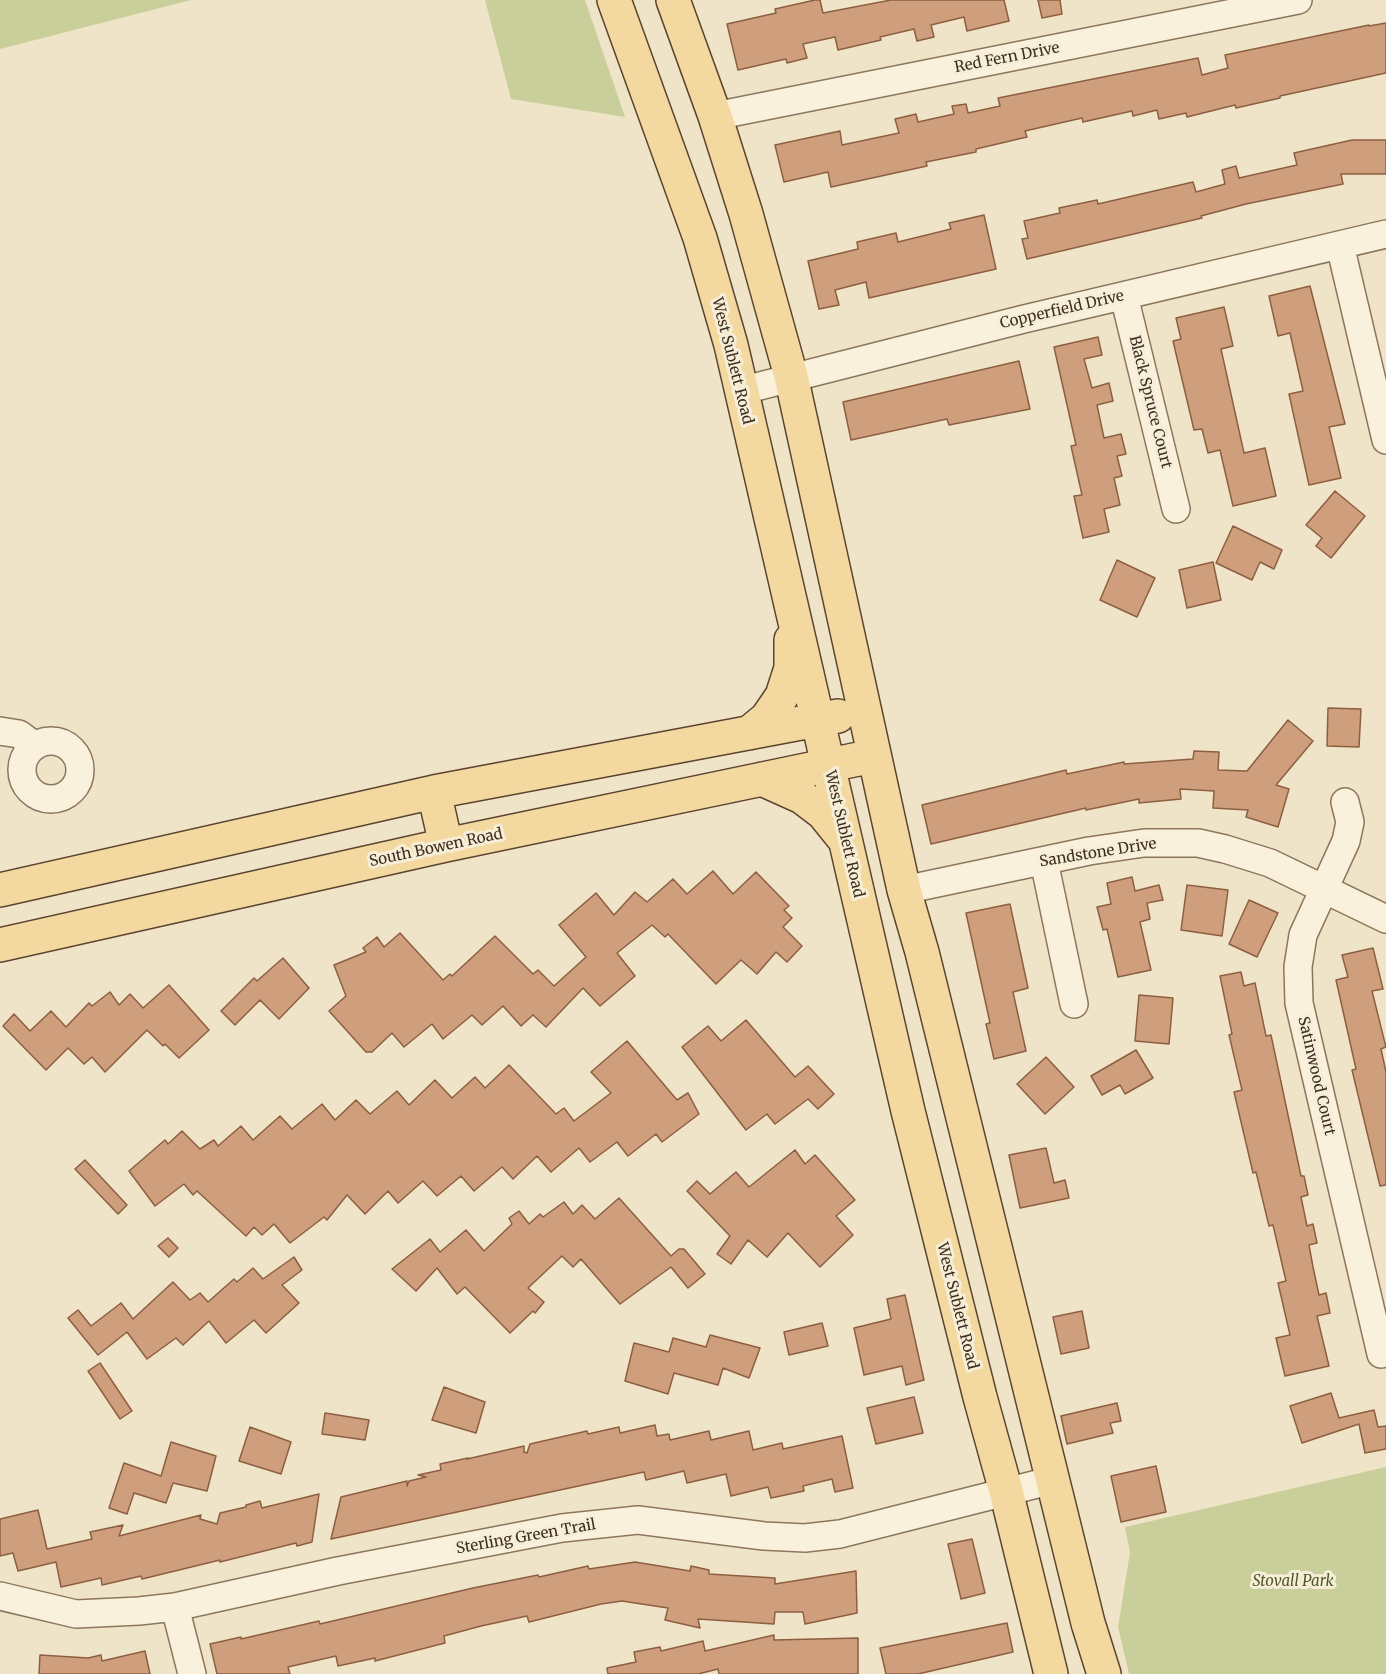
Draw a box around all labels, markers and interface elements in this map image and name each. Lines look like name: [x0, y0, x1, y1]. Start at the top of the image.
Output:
street label: Red Fern Drive: [953, 39, 1061, 77]
street label: Copperfield Drive: [998, 287, 1126, 333]
street label: West Sublett Road: [708, 296, 756, 426]
street label: Black Spruce Court: [1125, 334, 1175, 470]
street label: West Sublett Road: [821, 769, 867, 899]
street label: South Bowen Road: [368, 825, 504, 871]
street label: Sandstone Drive: [1038, 835, 1158, 871]
street label: Satinwood Court: [1294, 1015, 1338, 1137]
street label: West Sublett Road: [933, 1241, 981, 1371]
street label: Sterling Green Trail: [455, 1516, 597, 1558]
park label: Stovall Park: [1252, 1573, 1334, 1591]

